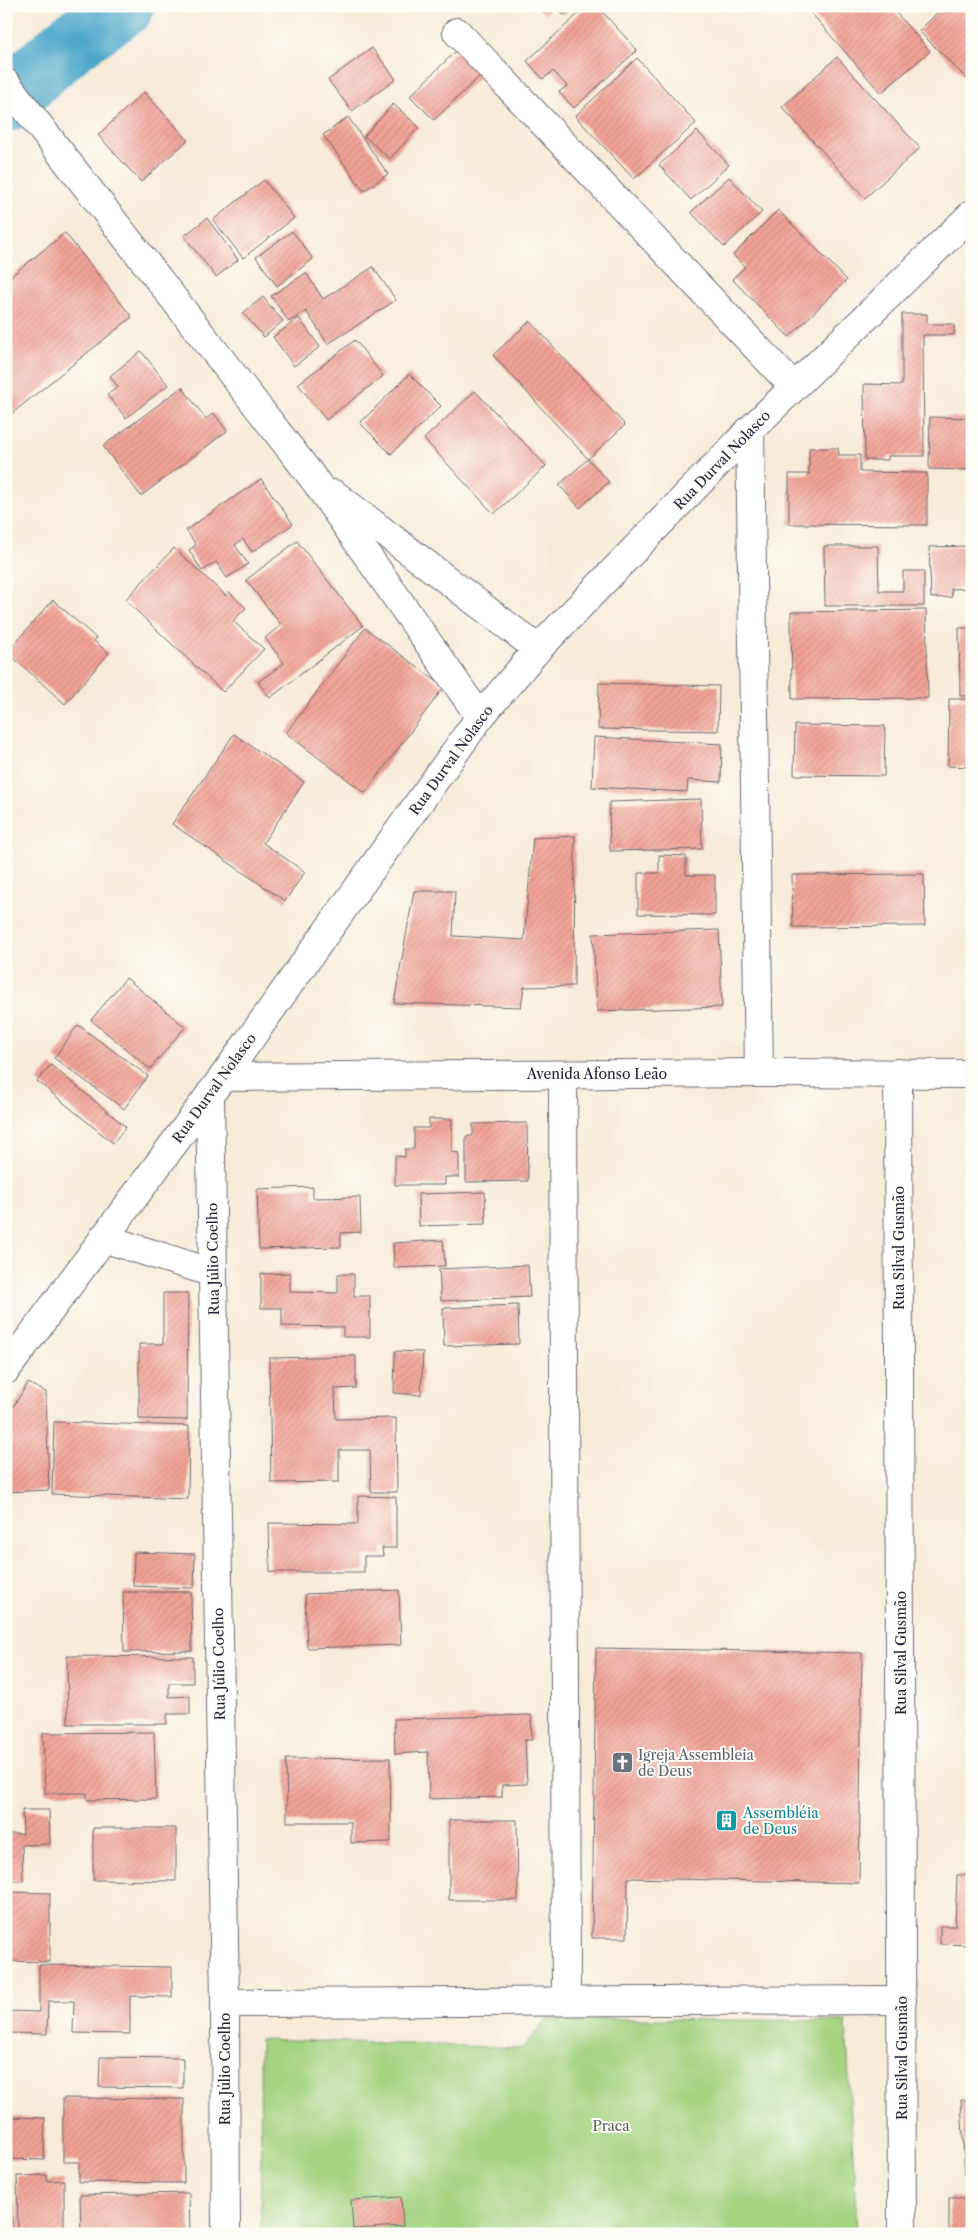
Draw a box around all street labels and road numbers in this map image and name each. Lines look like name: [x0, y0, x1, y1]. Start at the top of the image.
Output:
street label: Rua Durval Nolasco: [670, 406, 774, 514]
street label: Rua Durval Nolasco: [405, 702, 497, 818]
street label: Rua Durval Nolasco: [168, 1030, 260, 1146]
street label: Avenida Afonso Leão: [526, 1065, 667, 1083]
street label: Rua Silval Gusmão: [890, 1186, 908, 1310]
street label: Rua Júlio Coelho: [203, 1203, 223, 1315]
street label: Rua Silval Gusmão: [892, 1591, 910, 1715]
street label: Rua Júlio Coelho: [209, 1608, 229, 1720]
street label: Rua Silval Gusmão: [893, 1996, 911, 2120]
street label: Rua Júlio Coelho: [216, 2013, 234, 2125]

